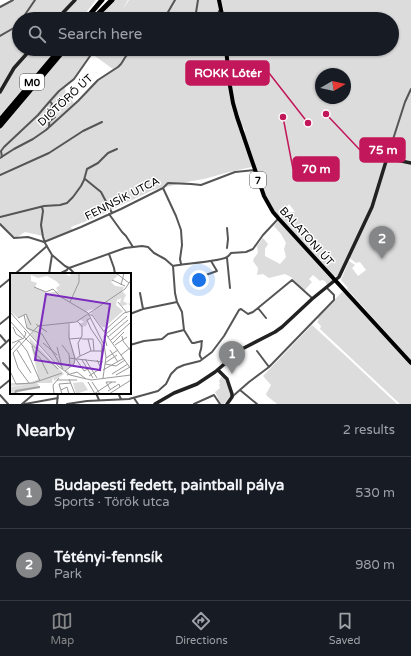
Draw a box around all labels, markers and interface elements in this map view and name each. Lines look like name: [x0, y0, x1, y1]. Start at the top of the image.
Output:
search box: [12, 12, 399, 56]
icon: search: [26, 23, 48, 45]
text: Search here: [58, 25, 142, 43]
callout: ROKK Lőtér: [186, 61, 269, 85]
text: ROKK Lőtér: [194, 66, 262, 80]
north arrow: [315, 68, 351, 104]
street label: DIÓTÖRŐ ÚT: [35, 71, 96, 129]
road number: M0: [20, 74, 44, 90]
callout: 75 m: [360, 138, 405, 162]
text: 75 m: [368, 143, 398, 157]
callout: 70 m: [293, 157, 339, 181]
text: 70 m: [301, 162, 331, 176]
road number: 7: [250, 172, 266, 188]
street label: FENNSÍK UTCA: [82, 173, 162, 223]
street label: BALATONI ÚT: [277, 204, 337, 269]
pin: 2: [369, 226, 395, 259]
your location: [189, 270, 209, 290]
inset map: [10, 273, 131, 394]
pin: 1: [219, 341, 245, 374]
text: Nearby: [16, 420, 75, 441]
text: 2 results: [343, 422, 395, 438]
text: Budapesti fedett, paintball pálya: [54, 476, 284, 494]
text: 1: [25, 485, 33, 501]
text: 530 m: [355, 485, 395, 501]
text: Sports · Török utca: [54, 494, 170, 510]
text: Tétényi-fennsík: [54, 548, 163, 566]
text: 2: [25, 557, 33, 573]
text: 980 m: [355, 557, 395, 573]
text: Park: [54, 566, 82, 582]
tab: Map: [50, 610, 74, 647]
tab: Directions: [175, 610, 228, 647]
tab: Saved: [329, 610, 361, 647]

